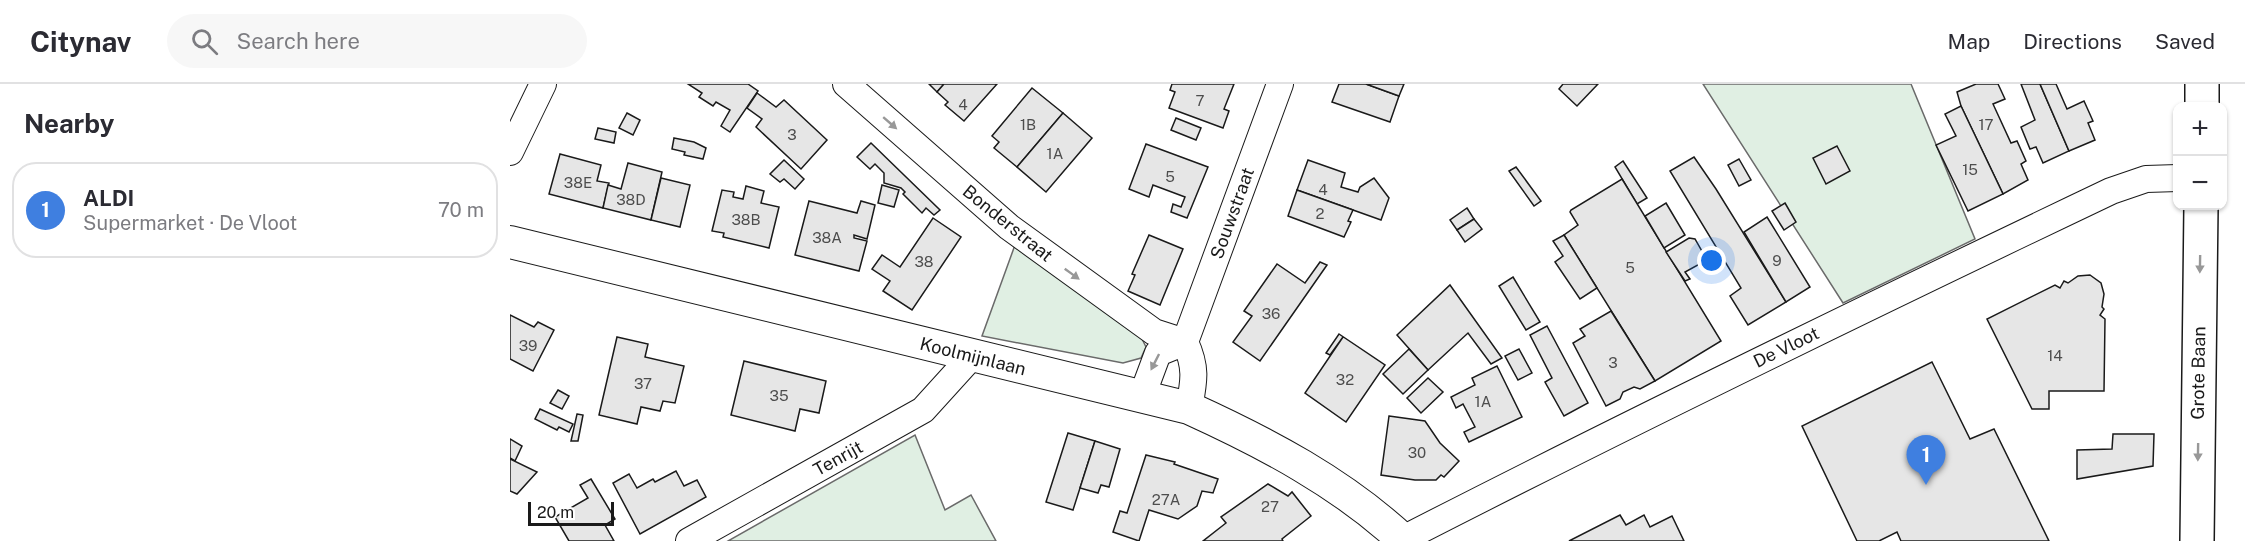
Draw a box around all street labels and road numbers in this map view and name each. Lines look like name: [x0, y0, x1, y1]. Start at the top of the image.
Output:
street label: Souwstraat: [1206, 164, 1258, 262]
street label: Bonderstraat: [959, 180, 1057, 266]
street label: De Vloot: [1750, 322, 1822, 372]
street label: Grote Baan: [2187, 326, 2209, 420]
street label: Koolmijnlaan: [918, 333, 1028, 379]
street label: Tenrijt: [810, 436, 866, 480]

